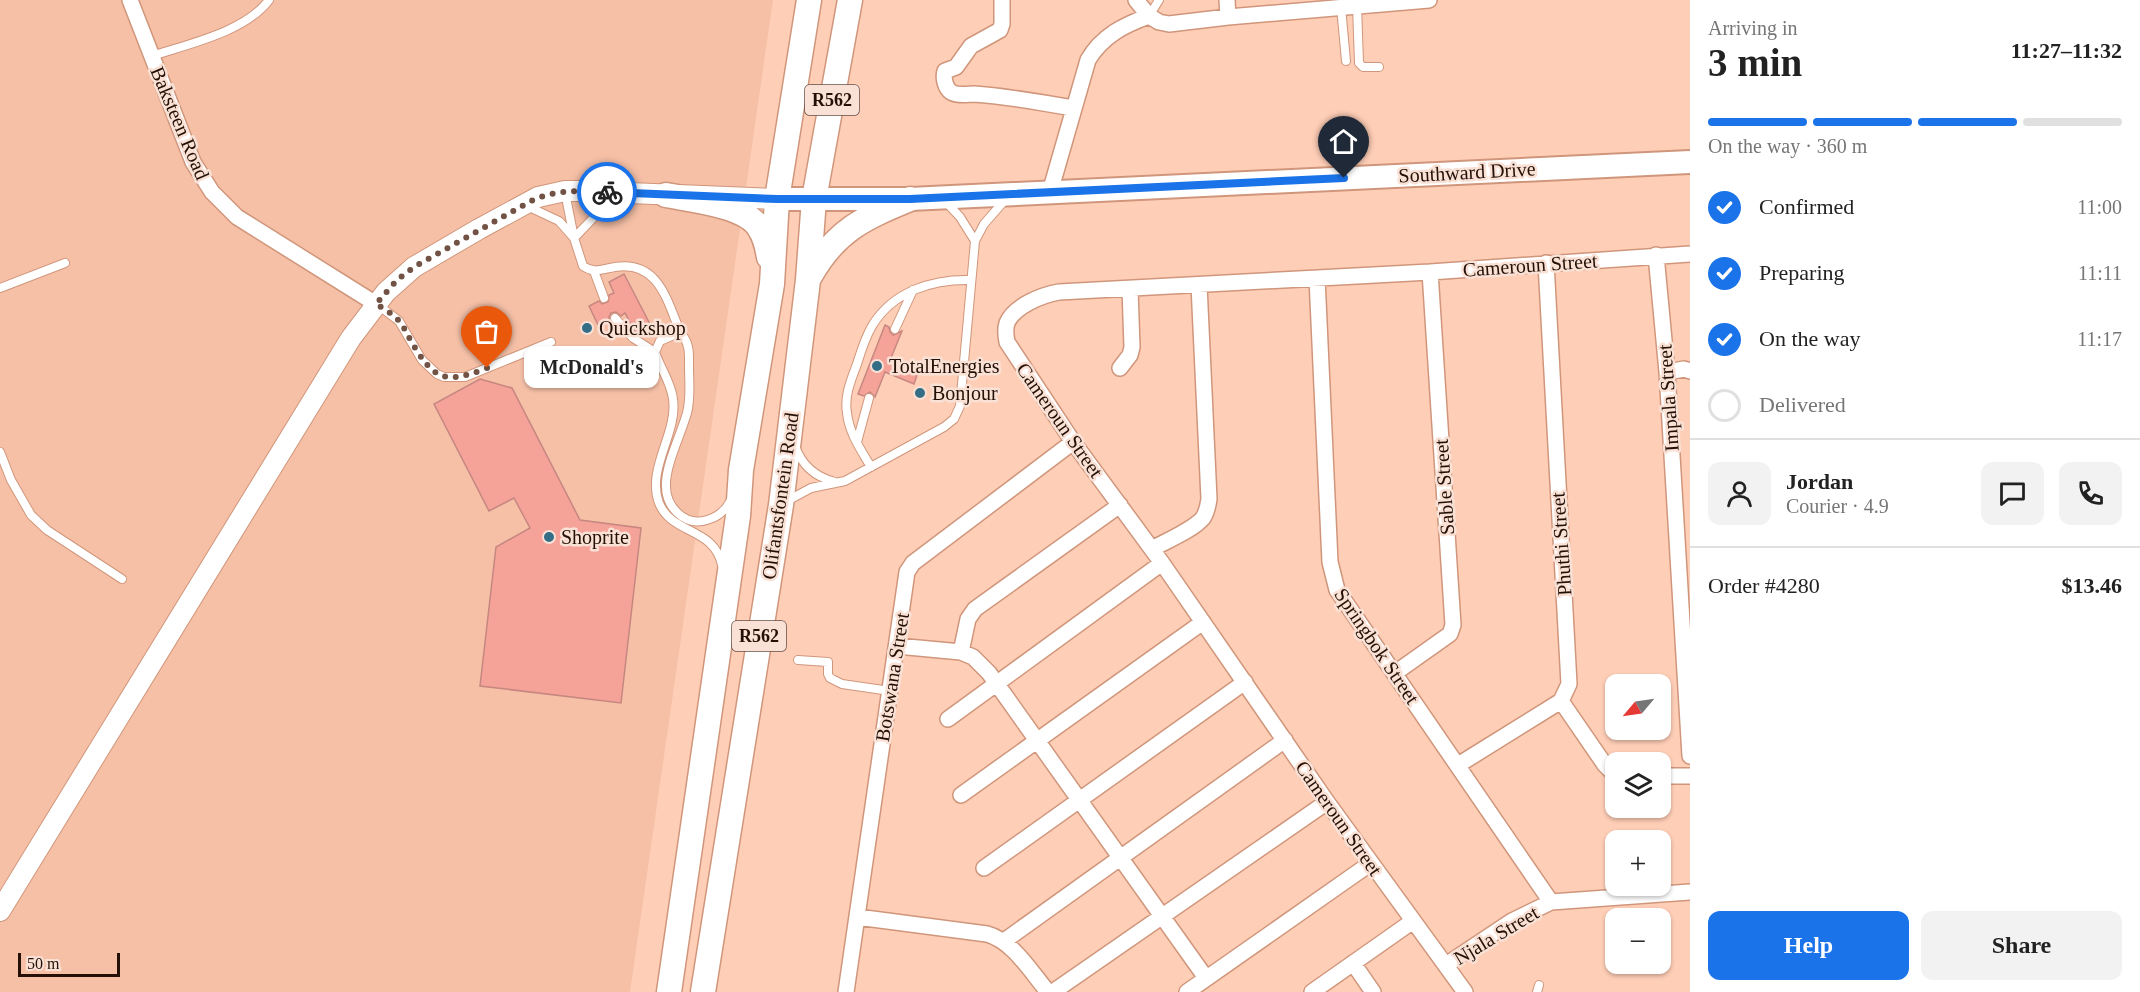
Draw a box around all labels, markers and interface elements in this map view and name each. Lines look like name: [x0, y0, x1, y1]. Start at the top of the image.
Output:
text: Arriving in: [1708, 17, 1797, 39]
text: 11:27–11:32: [2011, 38, 2122, 63]
text: 3 min: [1708, 41, 1802, 84]
street label: Baksteen Road: [146, 63, 214, 183]
road number: R562: [805, 85, 859, 115]
pin: [1318, 116, 1369, 178]
icon: home: [1327, 125, 1360, 158]
text: On the way · 360 m: [1708, 135, 1867, 157]
street label: Southward Drive: [1398, 157, 1536, 187]
courier: [577, 162, 637, 222]
icon: bike: [591, 176, 624, 209]
icon: check: [1708, 191, 1741, 224]
text: Confirmed: [1759, 194, 1854, 219]
text: 11:00: [2077, 196, 2122, 218]
street label: Cameroun Street: [1462, 249, 1599, 281]
icon: check: [1708, 257, 1741, 290]
text: Preparing: [1759, 260, 1845, 285]
text: 11:11: [2078, 262, 2122, 284]
pin: [461, 306, 512, 368]
icon: bag: [470, 315, 503, 348]
place label: Quickshop: [599, 317, 686, 340]
marker: Quickshop: [580, 321, 594, 335]
icon: check: [1708, 323, 1741, 356]
text: On the way: [1759, 326, 1860, 351]
text: 11:17: [2077, 328, 2122, 350]
street label: Impala Street: [1653, 343, 1684, 452]
callout: McDonald's: [523, 347, 658, 389]
place label: TotalEnergies: [889, 355, 1000, 378]
text: McDonald's: [540, 356, 643, 378]
street label: Cameroun Street: [1012, 358, 1108, 482]
marker: TotalEnergies: [870, 359, 884, 373]
place label: Bonjour: [932, 382, 998, 405]
marker: Bonjour: [913, 386, 927, 400]
text: Delivered: [1759, 392, 1846, 417]
street label: Olifantsfontein Road: [757, 411, 803, 581]
street label: Sable Street: [1430, 438, 1458, 536]
button: person: [1708, 462, 1771, 525]
button: chat: [1981, 462, 2044, 525]
button: phone: [2059, 462, 2122, 525]
text: Jordan: [1786, 469, 1853, 494]
street label: Phuthi Street: [1546, 491, 1576, 597]
text: Courier · 4.9: [1786, 495, 1889, 517]
place label: Shoprite: [561, 526, 629, 549]
marker: Shoprite: [542, 530, 556, 544]
text: Order #4280: [1708, 573, 1820, 598]
text: $13.46: [2062, 573, 2122, 598]
street label: Springbok Street: [1329, 584, 1424, 709]
street label: Botswana Street: [871, 610, 913, 743]
road number: R562: [732, 621, 786, 651]
north arrow: [1605, 674, 1671, 740]
map controls: [1605, 674, 1671, 974]
button: layers: [1605, 752, 1671, 818]
street label: Cameroun Street: [1291, 756, 1387, 880]
button: +: [1605, 830, 1671, 896]
street label: Njala Street: [1450, 901, 1543, 970]
button: −: [1605, 908, 1671, 974]
button: Help: [1708, 911, 1909, 980]
button: Share: [1921, 911, 2122, 980]
scale bar: [18, 950, 120, 978]
text: 50 m: [27, 955, 59, 972]

